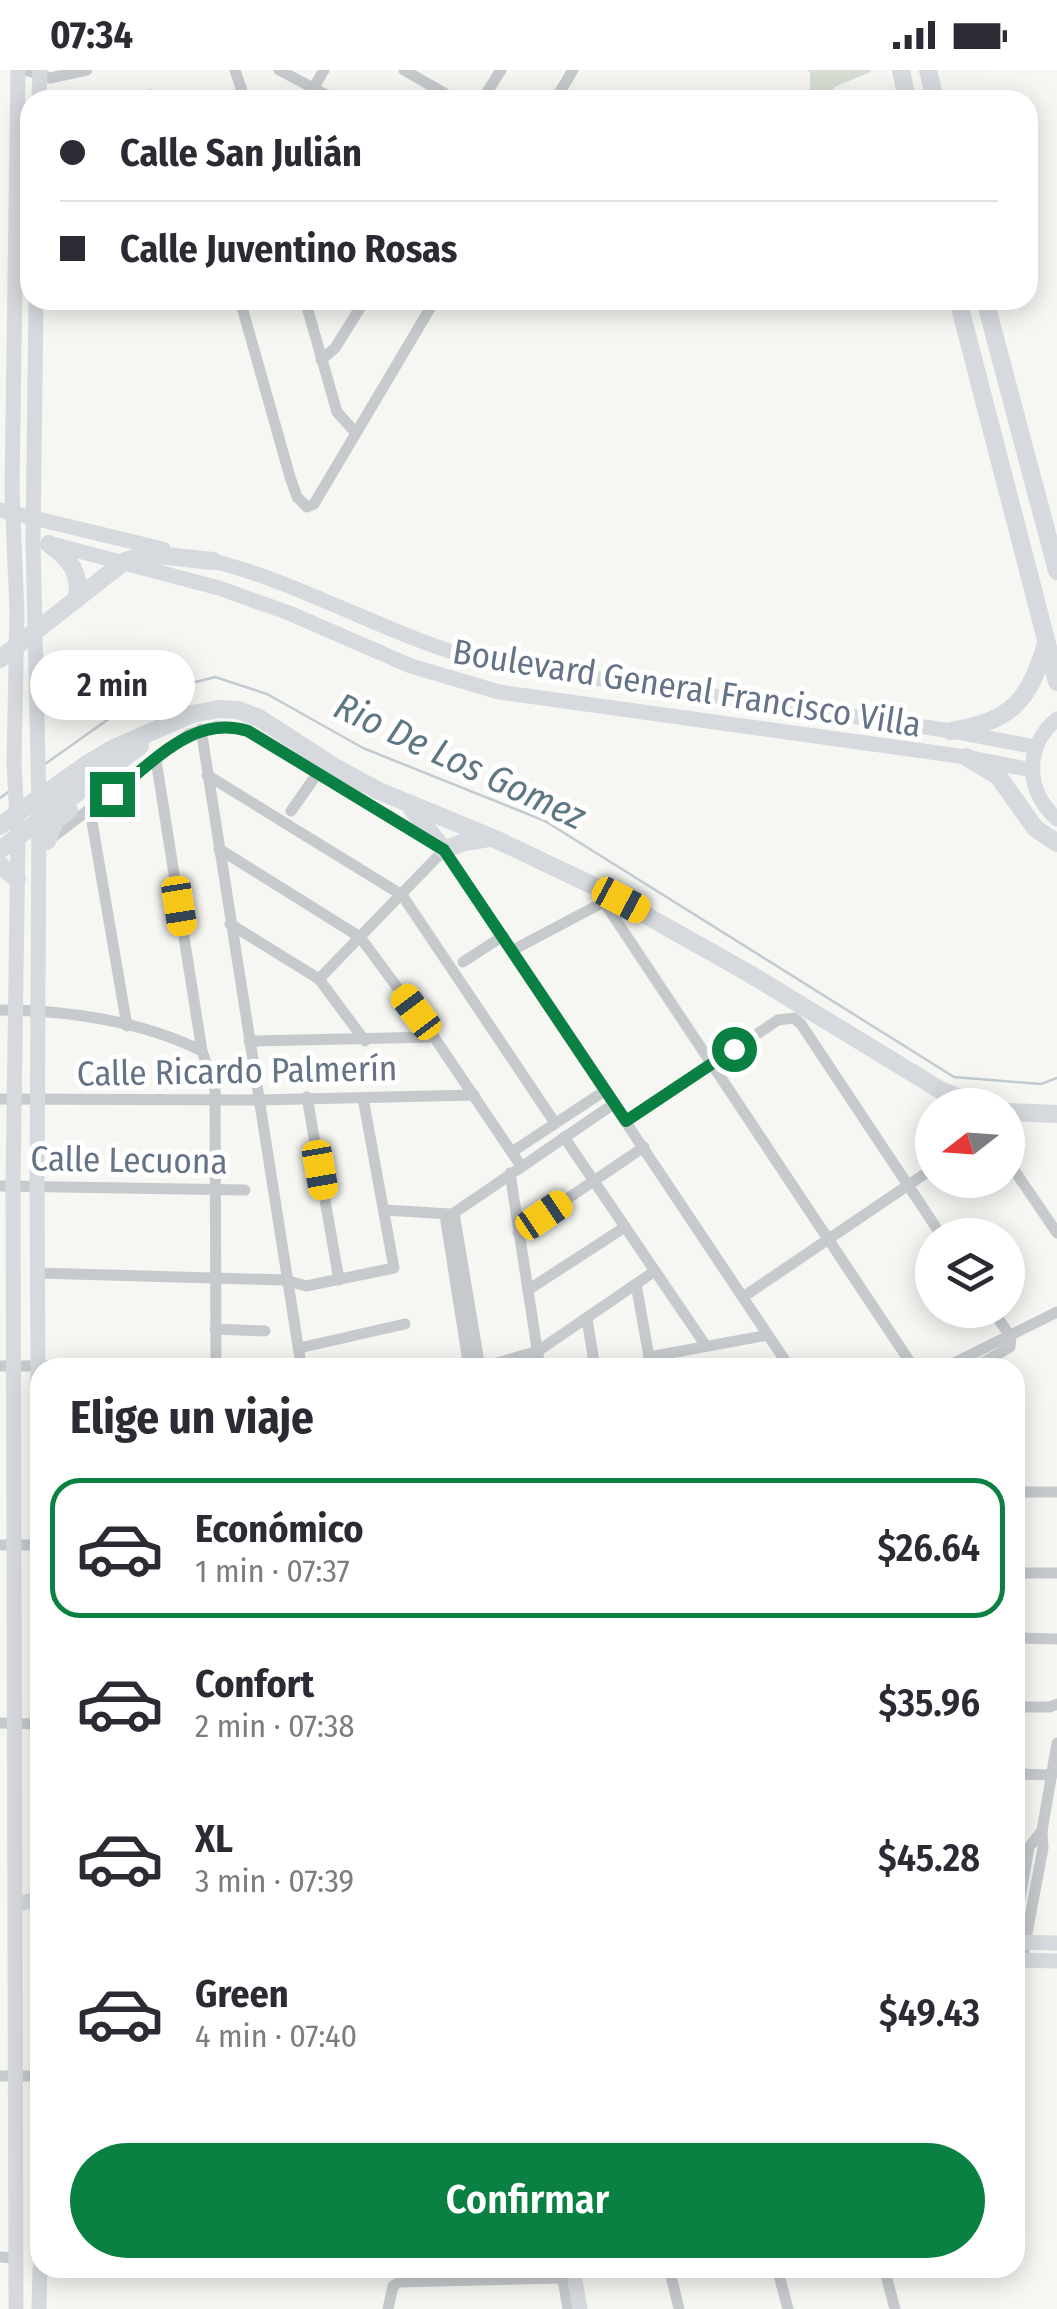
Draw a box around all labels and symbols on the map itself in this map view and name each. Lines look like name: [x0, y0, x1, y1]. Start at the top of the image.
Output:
street label: Boulevard General Francisco Villa: [450, 630, 924, 746]
callout: 2 min: [29, 649, 194, 719]
water label: Rio De Los Gomez: [327, 683, 594, 840]
route end: [90, 772, 135, 817]
car: [587, 873, 655, 927]
car: [159, 874, 199, 938]
car: [386, 979, 446, 1045]
route start: [712, 1027, 757, 1072]
street label: Calle Ricardo Palmerín: [76, 1047, 398, 1095]
north arrow: [915, 1088, 1025, 1198]
street label: Calle Lecuona: [30, 1137, 228, 1183]
car: [300, 1138, 340, 1202]
car: [511, 1186, 577, 1244]

